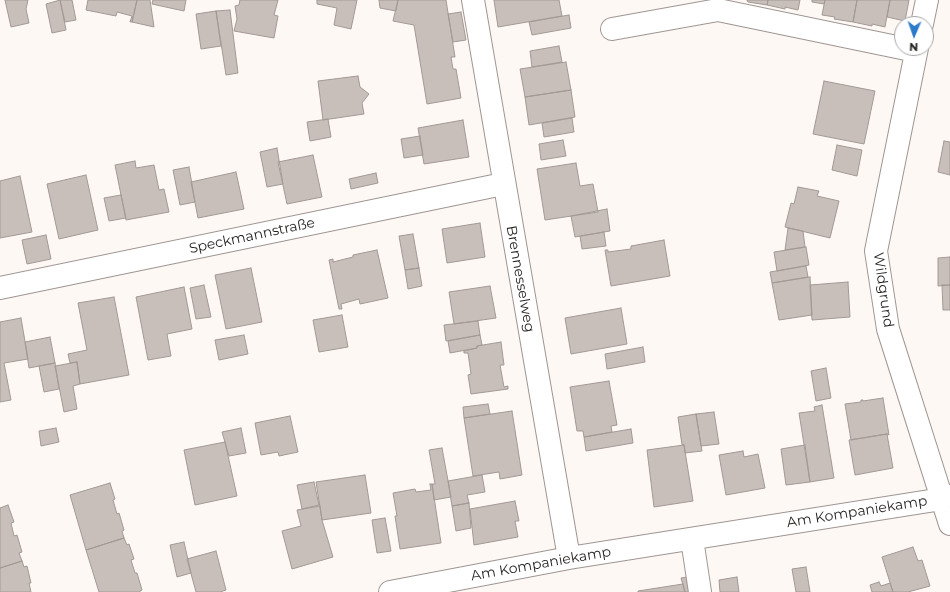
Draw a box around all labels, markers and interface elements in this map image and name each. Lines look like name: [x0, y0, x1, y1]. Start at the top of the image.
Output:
north arrow: [894, 16, 934, 56]
text: N: [909, 40, 918, 54]
street label: Speckmannstraße: [188, 214, 316, 258]
street label: Brennesselweg: [502, 224, 538, 334]
street label: Wildgrund: [869, 251, 897, 329]
street label: Am Kompaniekamp: [786, 493, 928, 531]
street label: Am Kompaniekamp: [470, 543, 612, 585]

